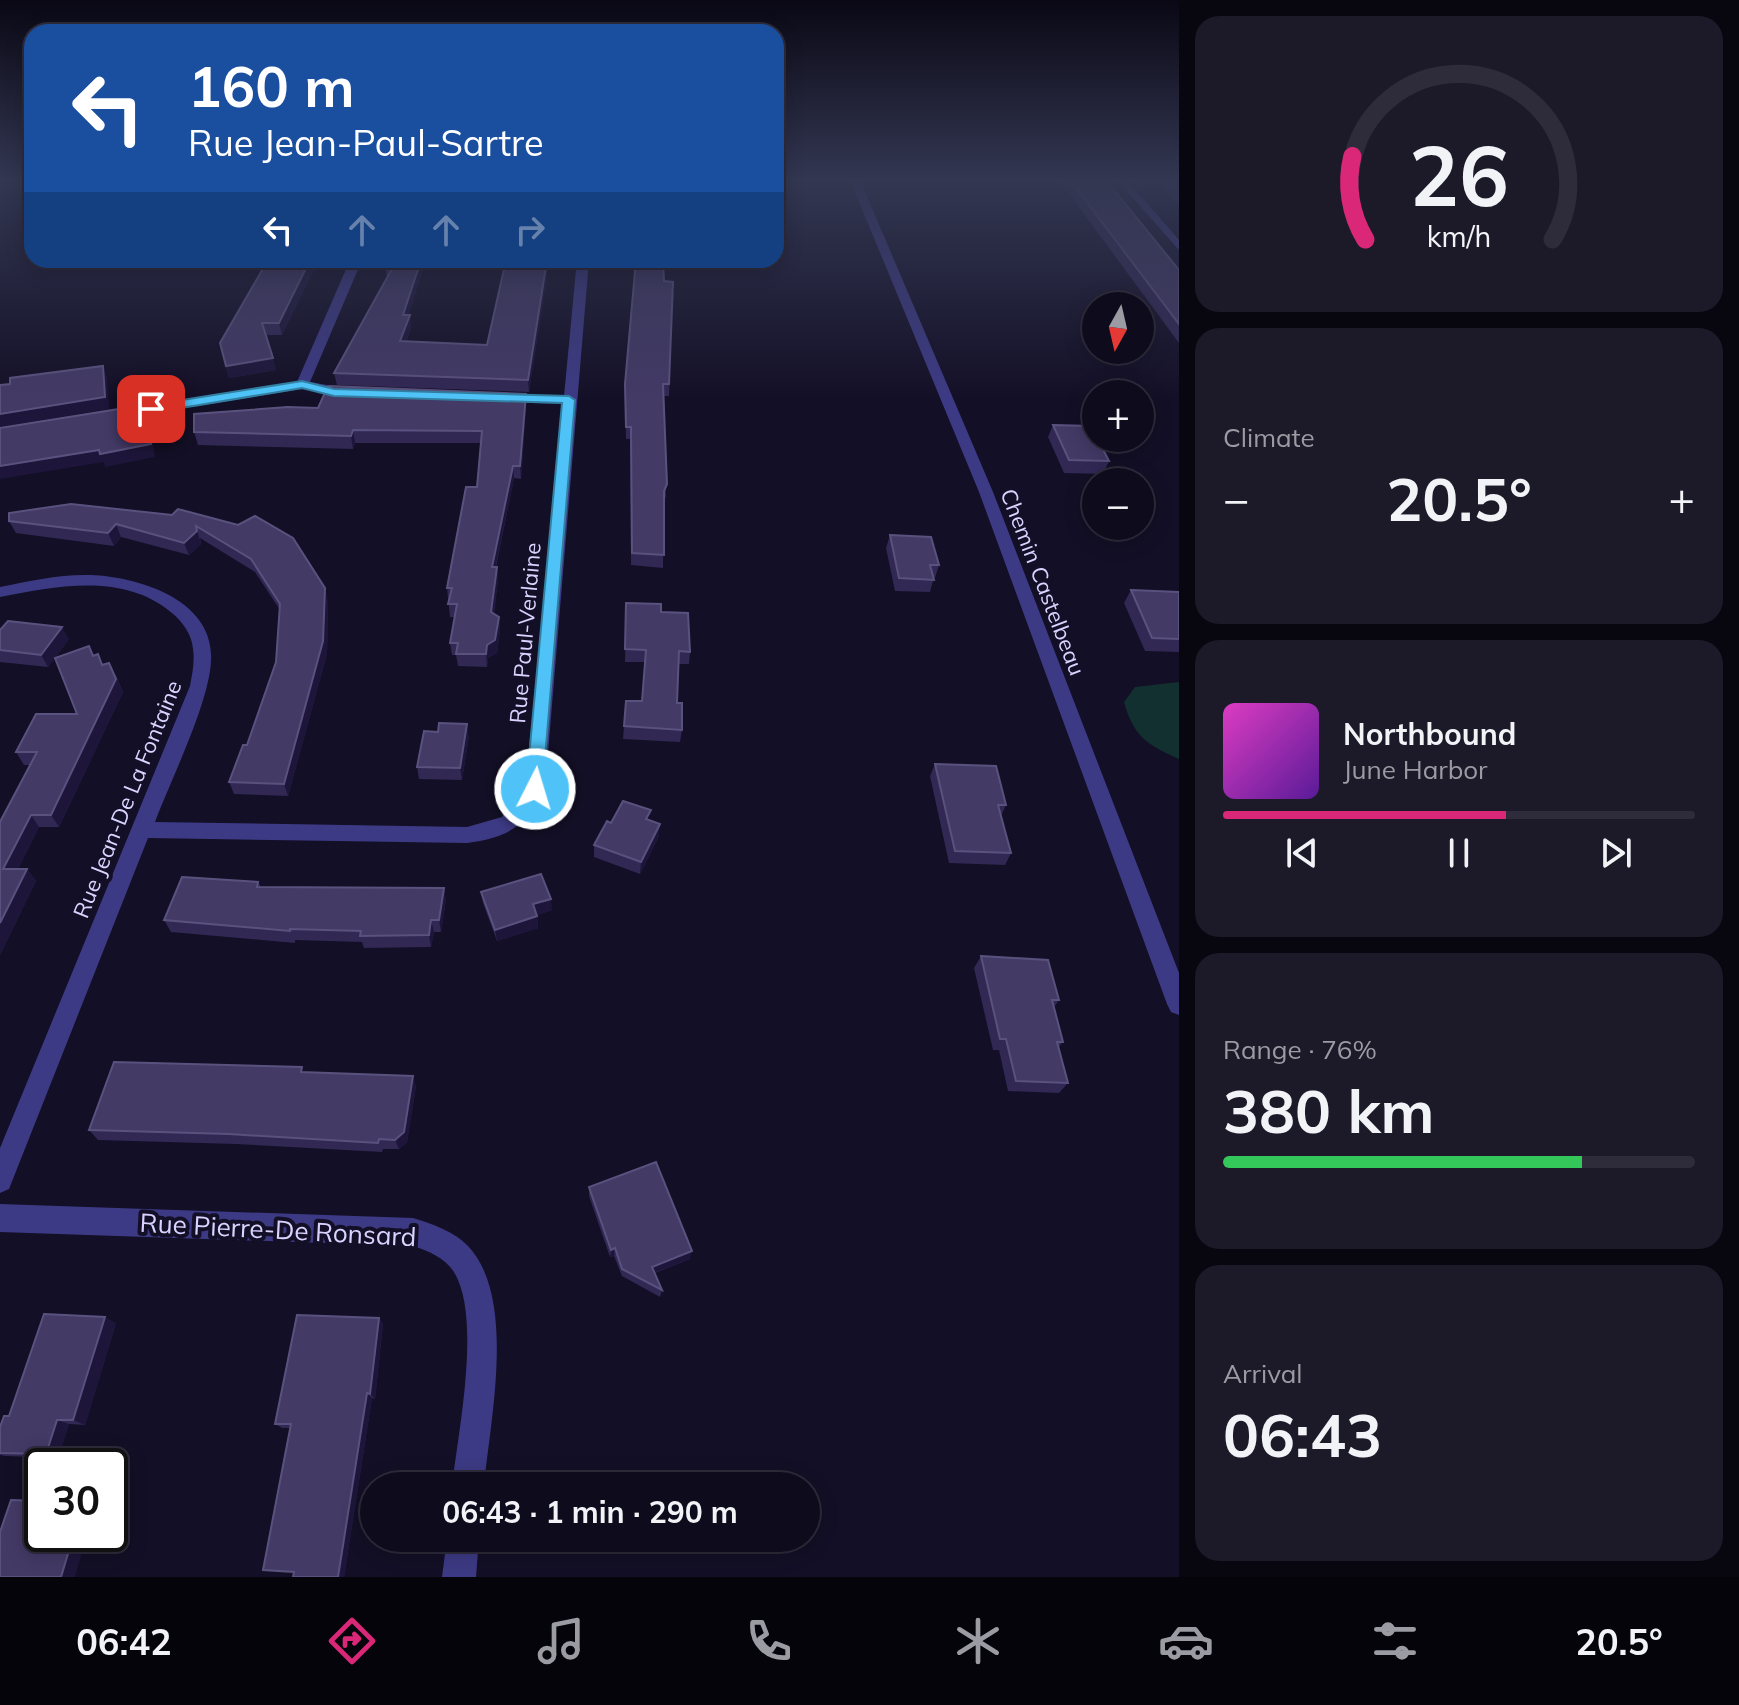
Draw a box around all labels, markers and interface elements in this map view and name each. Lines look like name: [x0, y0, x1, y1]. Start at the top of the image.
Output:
text: 160 m: [188, 51, 355, 121]
icon: left: [56, 56, 160, 160]
text: Rue Jean-Paul-Sartre: [188, 120, 543, 165]
text: 26: [1409, 122, 1509, 227]
icon: left: [256, 208, 300, 252]
icon: ahead: [340, 208, 384, 252]
icon: ahead: [424, 208, 468, 252]
icon: right: [508, 208, 552, 252]
text: km/h: [1427, 218, 1491, 254]
north arrow: [1082, 292, 1154, 364]
map controls: [1082, 292, 1154, 540]
pin: [117, 375, 185, 443]
button: +: [1082, 380, 1154, 452]
icon: arrive: [129, 387, 173, 431]
text: Climate: [1223, 421, 1315, 454]
text: 20.5°: [1386, 461, 1532, 536]
button: −: [1082, 468, 1154, 540]
text: −: [1223, 471, 1249, 526]
text: +: [1669, 471, 1695, 526]
street label: Chemin Castelbeau: [995, 485, 1091, 679]
street label: Rue Paul-Verlaine: [503, 541, 547, 725]
street label: Rue Jean-De La Fontaine: [66, 676, 188, 922]
text: Northbound: [1343, 715, 1516, 753]
position arrow: [493, 747, 577, 831]
text: June Harbor: [1343, 753, 1488, 786]
icon: previous: [1280, 831, 1324, 875]
icon: pause: [1437, 831, 1481, 875]
icon: next: [1594, 831, 1638, 875]
text: Range · 76%: [1223, 1033, 1377, 1066]
text: 380 km: [1223, 1073, 1435, 1148]
street label: Rue Pierre-De Ronsard: [139, 1206, 417, 1253]
text: Arrival: [1223, 1357, 1303, 1390]
text: 06:43: [1223, 1397, 1382, 1472]
speed limit sign: 30: [24, 1448, 128, 1552]
text: 06:43 · 1 min · 290 m: [442, 1493, 738, 1531]
icon: directions: [324, 1613, 380, 1669]
icon: music: [533, 1613, 589, 1669]
icon: phone: [741, 1613, 797, 1669]
icon: climate: [950, 1613, 1006, 1669]
icon: car: [1158, 1613, 1214, 1669]
icon: filters: [1367, 1613, 1423, 1669]
text: 06:42: [76, 1619, 172, 1664]
text: 20.5°: [1575, 1619, 1663, 1664]

